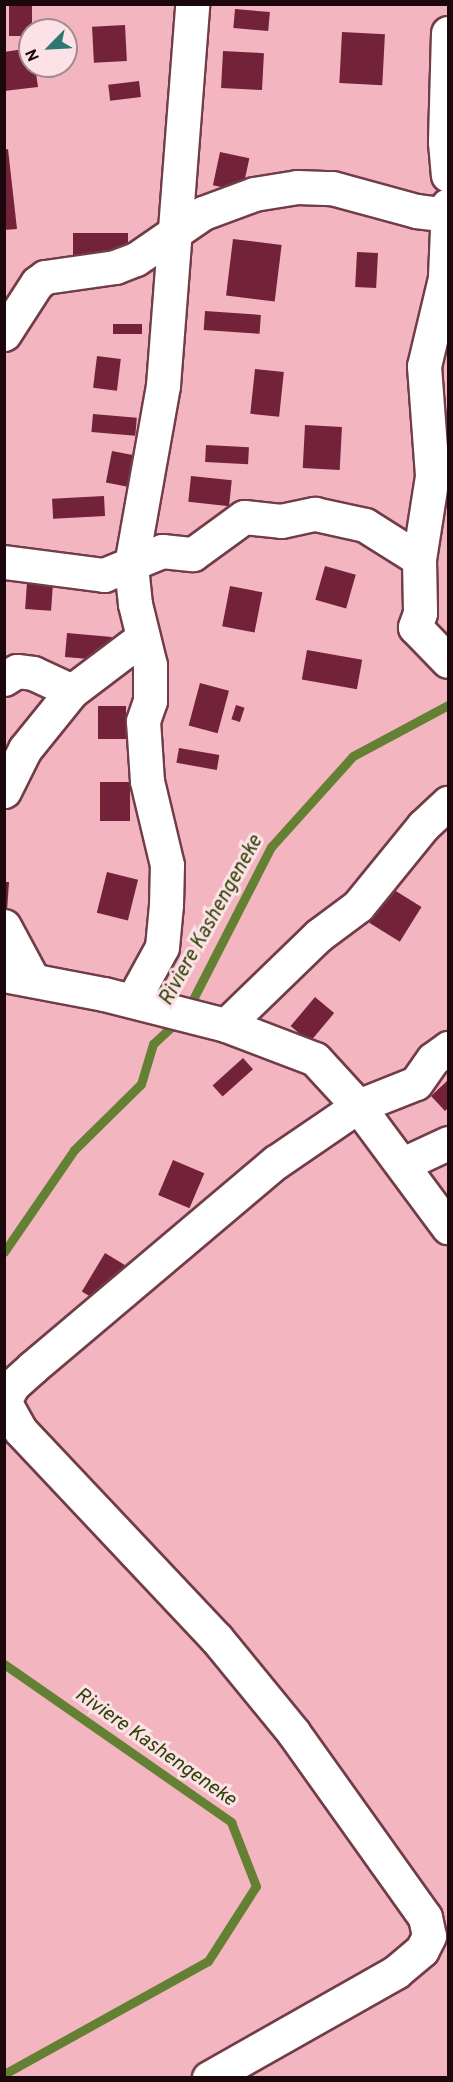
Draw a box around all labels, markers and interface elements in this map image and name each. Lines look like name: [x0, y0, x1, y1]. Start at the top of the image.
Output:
north arrow: [18, 18, 78, 78]
text: N: [22, 45, 45, 64]
water label: Riviere Kashengeneke: [155, 832, 269, 1010]
water label: Riviere Kashengeneke: [70, 1683, 240, 1813]

